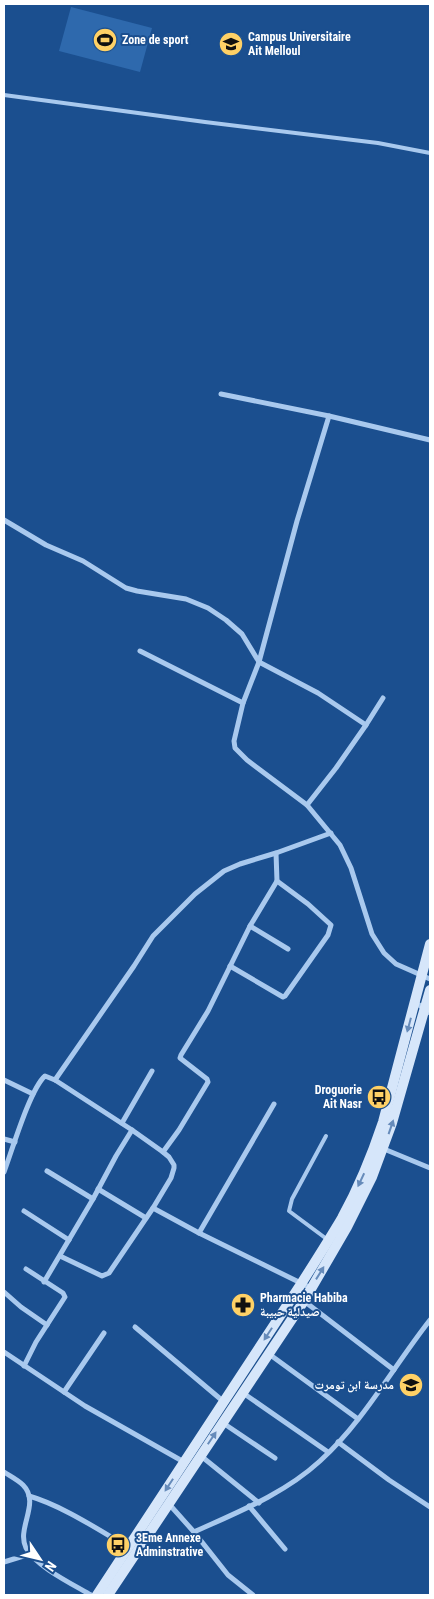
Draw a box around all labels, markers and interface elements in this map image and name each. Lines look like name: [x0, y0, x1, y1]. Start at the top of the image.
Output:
sports icon: Zone de sport: [92, 27, 118, 53]
place label: Campus Universitaire Ait Melloul: [248, 30, 351, 58]
school or university icon: Campus Universitaire Ait Melloul: [218, 31, 244, 57]
place label: Zone de sport: [122, 33, 189, 47]
one-way arrow: [405, 1018, 413, 1033]
place label: Droguorie Ait Nasr: [315, 1083, 362, 1111]
bus stop icon: Droguorie Ait Nasr: [366, 1084, 392, 1110]
one-way arrow: [387, 1119, 395, 1134]
one-way arrow: [356, 1173, 364, 1187]
one-way arrow: [316, 1266, 325, 1280]
place label: Pharmacie Habiba صيدلية حبيبة: [260, 1291, 348, 1319]
pharmacy icon: Pharmacie Habiba صيدلية حبيبة: [230, 1292, 256, 1318]
one-way arrow: [263, 1328, 273, 1341]
school or university icon: مدرسة ابن تومرت: [398, 1372, 424, 1398]
place label: مدرسة ابن تومرت: [315, 1378, 394, 1393]
one-way arrow: [207, 1431, 217, 1445]
one-way arrow: [164, 1478, 174, 1491]
place label: 3Eme Annexe Adminstrative: [136, 1531, 204, 1559]
bus stop icon: 3Eme Annexe Adminstrative: [105, 1532, 131, 1558]
north arrow: [15, 1534, 65, 1584]
text: N: [42, 1558, 60, 1575]

